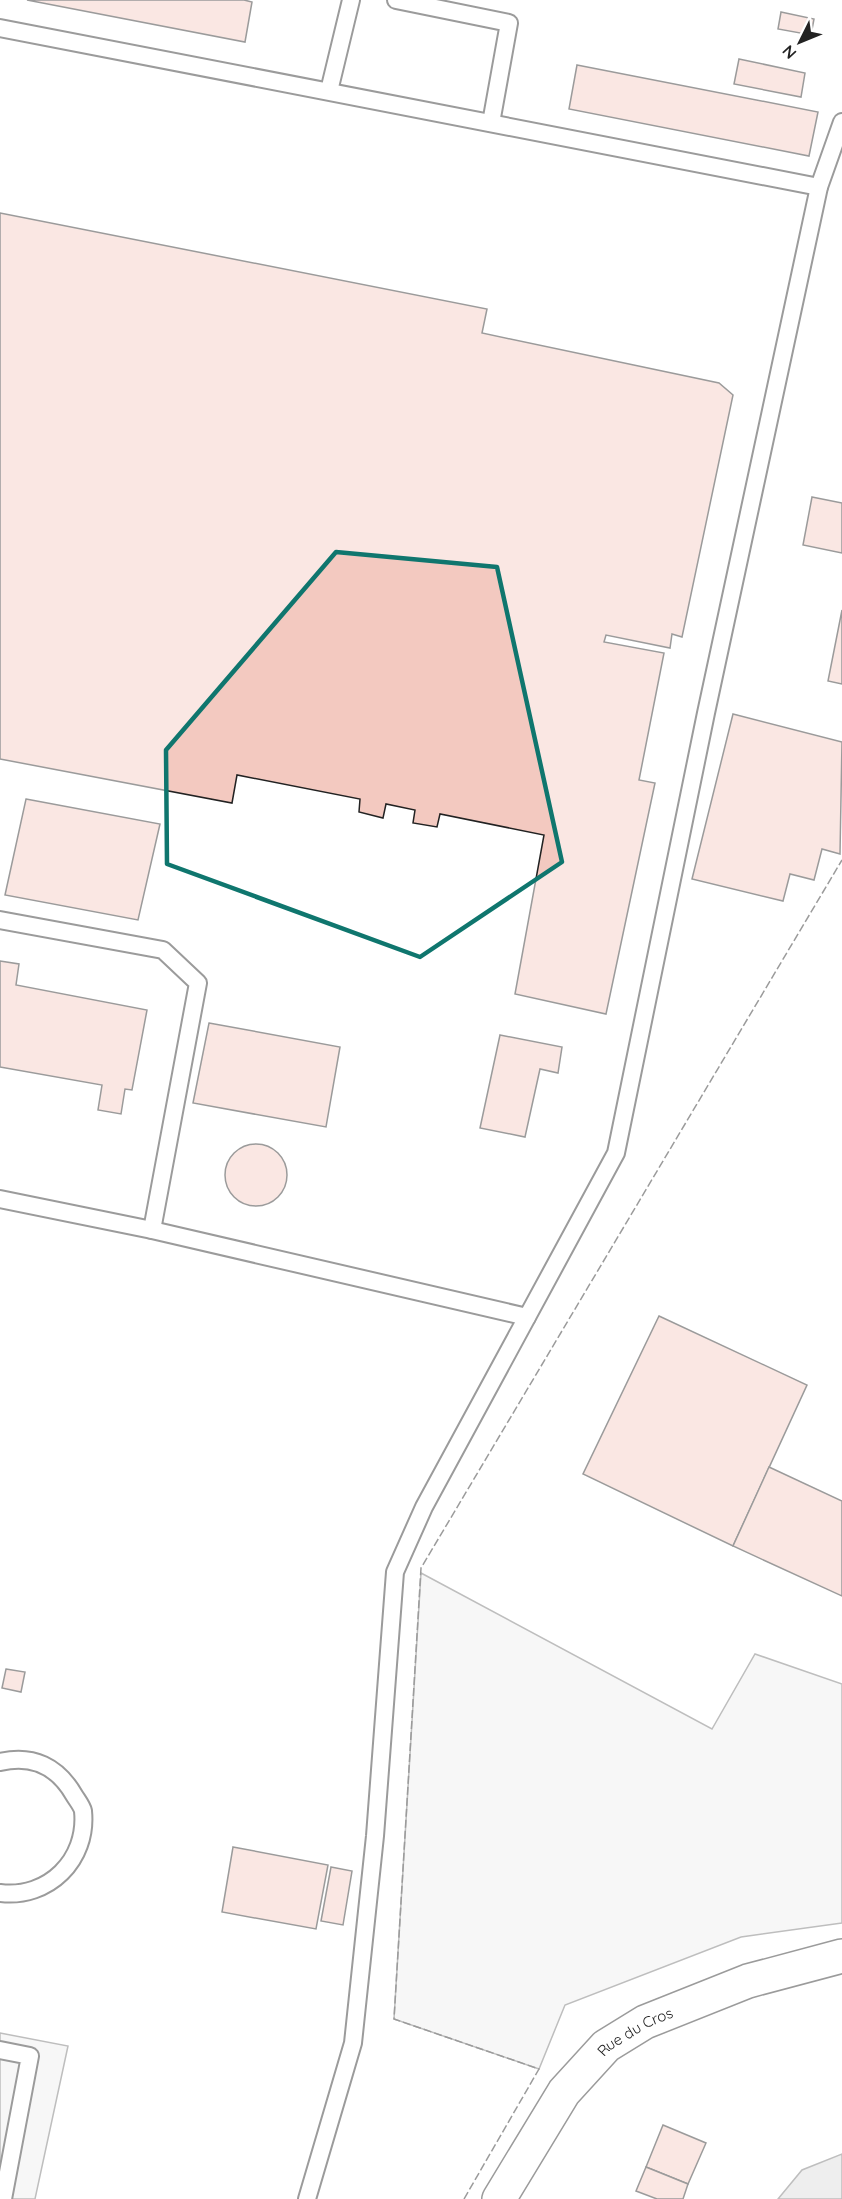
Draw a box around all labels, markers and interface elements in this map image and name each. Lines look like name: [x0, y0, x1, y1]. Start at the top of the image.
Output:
north arrow: [770, 12, 830, 72]
text: N: [778, 41, 800, 63]
street label: Rue du Cros: [592, 2002, 675, 2060]

